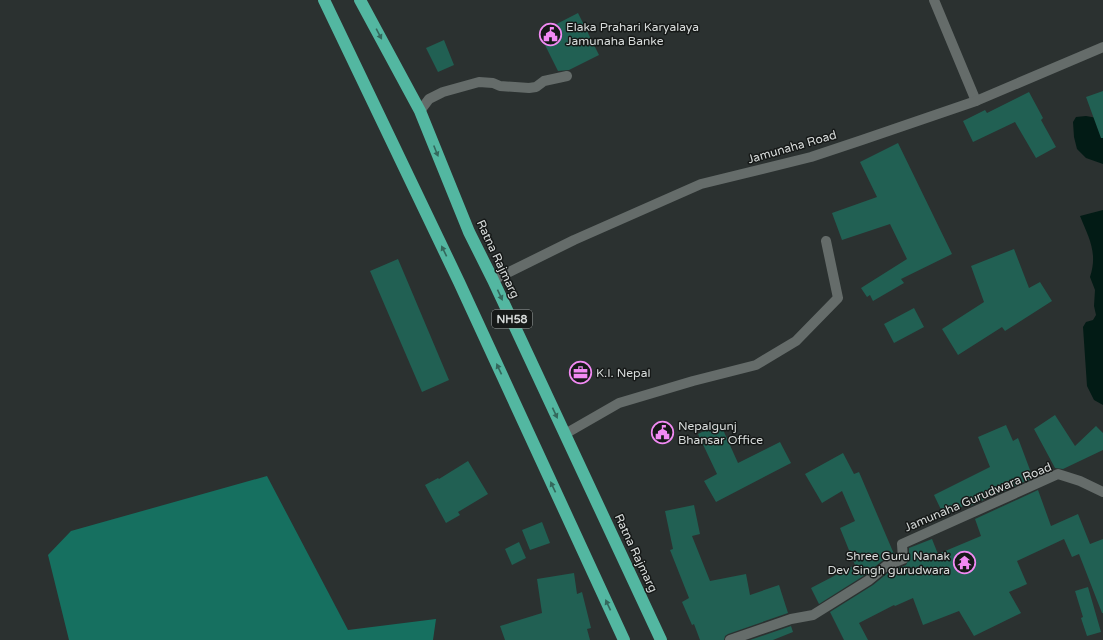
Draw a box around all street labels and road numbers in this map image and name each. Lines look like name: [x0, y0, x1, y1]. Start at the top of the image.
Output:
street label: Jamunaha Road: [746, 128, 838, 166]
street label: Ratna Rajmarg: [474, 218, 522, 300]
road number: NH58: [492, 310, 532, 328]
street label: Jamunaha Gurudwara Road: [902, 460, 1054, 534]
street label: Ratna Rajmarg: [612, 512, 660, 594]

